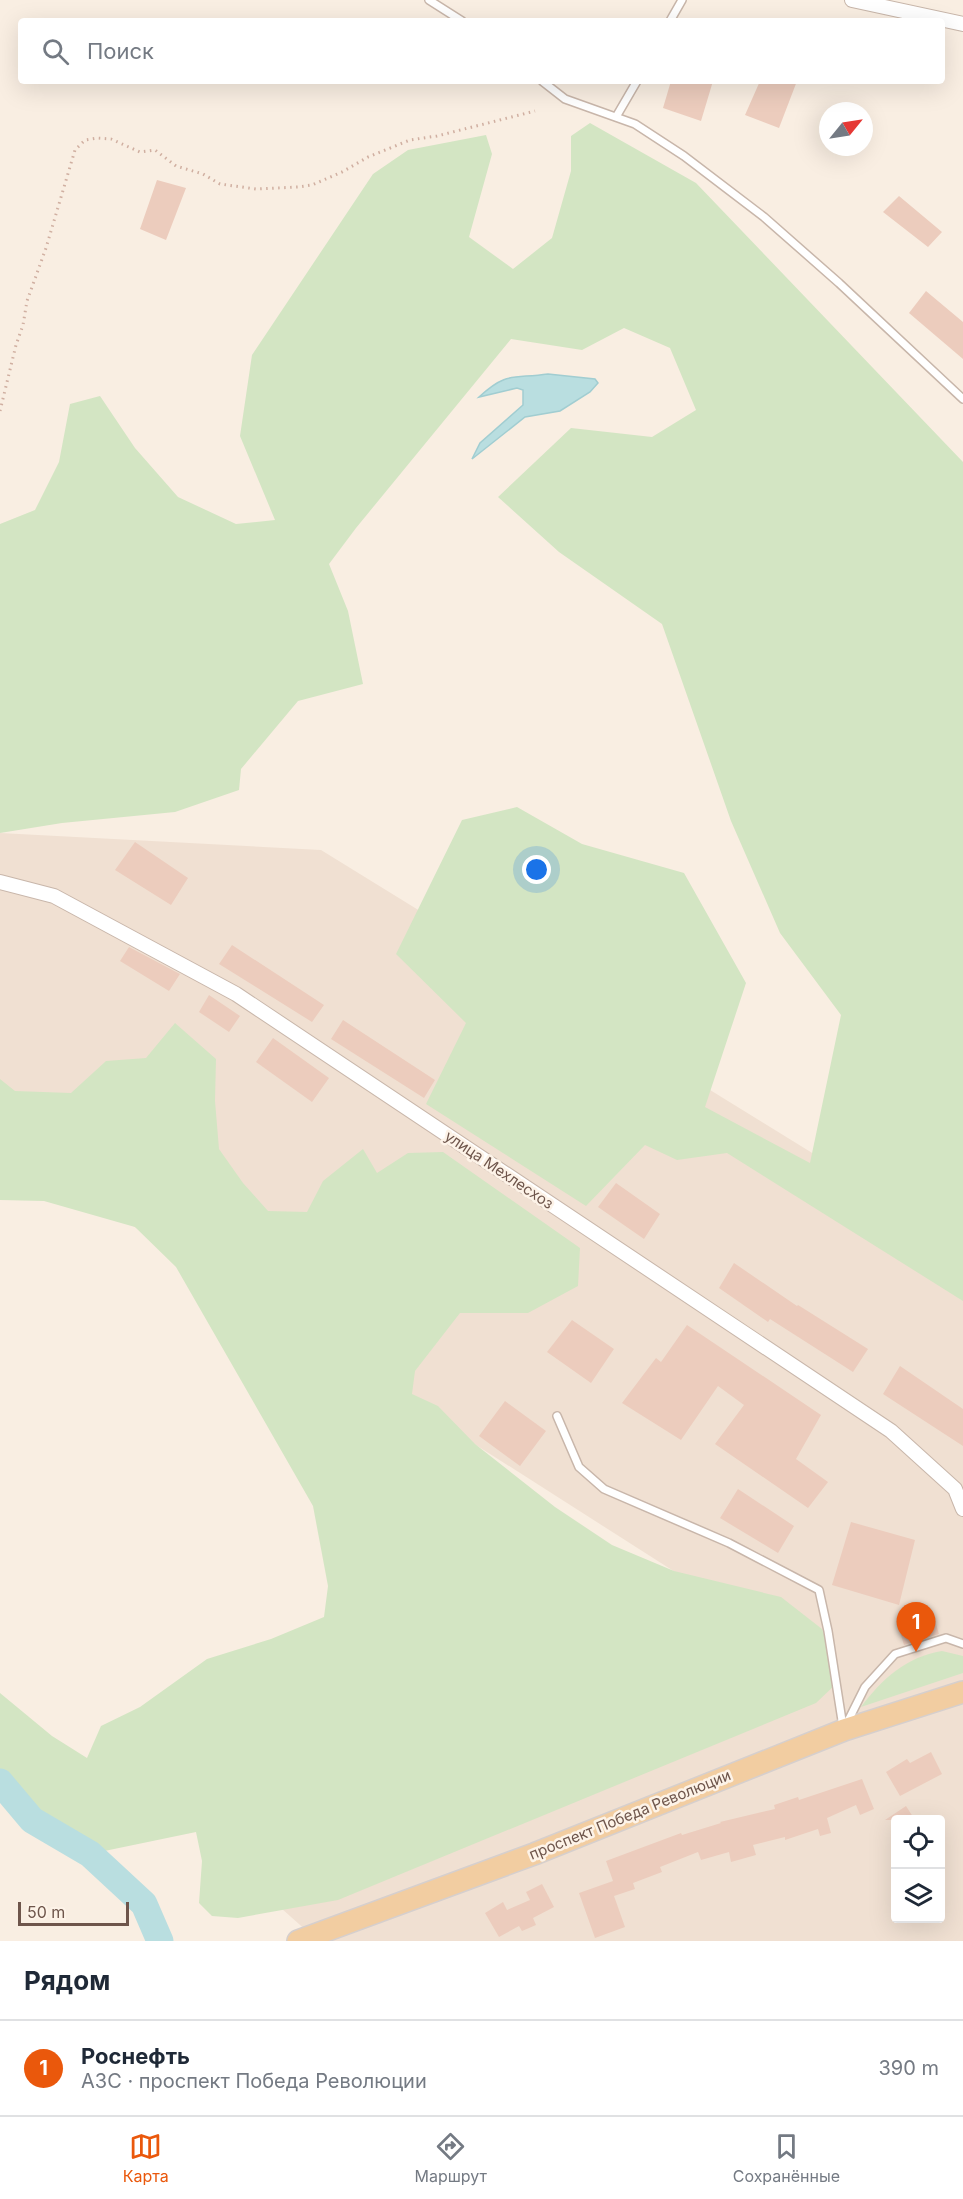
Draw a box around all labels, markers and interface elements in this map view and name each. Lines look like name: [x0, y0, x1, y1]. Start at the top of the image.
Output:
search box: [18, 18, 945, 84]
icon: search: [39, 35, 72, 68]
text: Поиск: [87, 38, 154, 64]
north arrow: [819, 102, 873, 156]
your location: [522, 855, 551, 884]
street label: улица Мехлесхоз: [441, 1126, 557, 1213]
pin: 1: [896, 1602, 936, 1652]
street label: проспект Победа Революции: [526, 1765, 734, 1864]
map controls: [891, 1815, 945, 1923]
button: locate: [891, 1815, 945, 1869]
button: layers: [891, 1869, 945, 1923]
scale bar: [18, 1899, 129, 1926]
text: 50 m: [27, 1902, 65, 1922]
text: Рядом: [24, 1965, 110, 1996]
text: Роснефть: [81, 2043, 190, 2069]
text: 1: [39, 2056, 48, 2080]
text: 390 m: [878, 2056, 939, 2080]
text: АЗС · проспект Победа Революции: [81, 2069, 427, 2093]
tab: Карта: [123, 2130, 169, 2186]
tab: Маршрут: [414, 2130, 487, 2186]
tab: Сохранённые: [733, 2130, 840, 2186]

